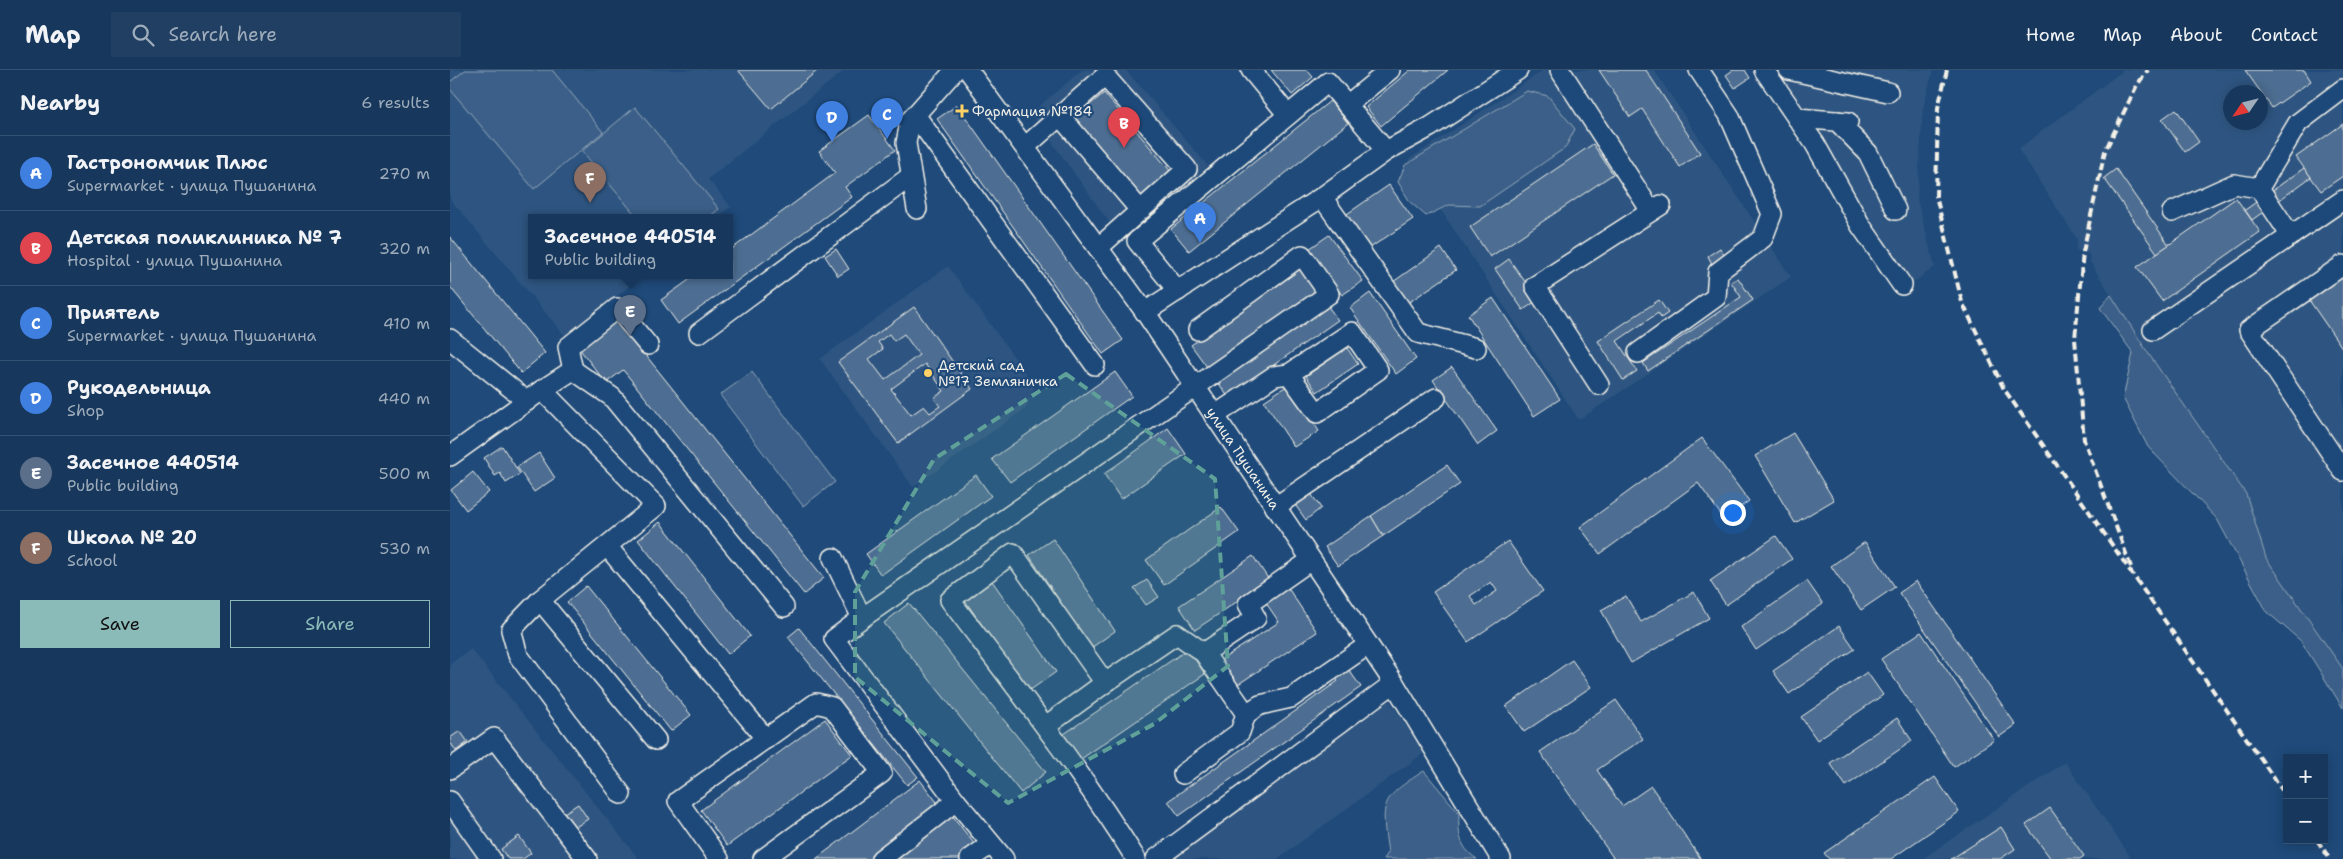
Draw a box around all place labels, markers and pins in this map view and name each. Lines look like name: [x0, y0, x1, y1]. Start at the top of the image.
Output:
pin: C: [871, 98, 903, 139]
pin: D: [816, 101, 848, 142]
place label: Фармация №184: [972, 102, 1092, 120]
marker: Фармация №184: [956, 105, 968, 117]
pin: B: [1108, 107, 1140, 148]
pin: F: [574, 162, 606, 203]
pin: A: [1184, 202, 1216, 243]
pin: E: [614, 295, 646, 336]
place label: Детский сад №17 Земляничка: [938, 356, 1058, 390]
marker: Детский сад №17 Земляничка: [922, 367, 934, 379]

